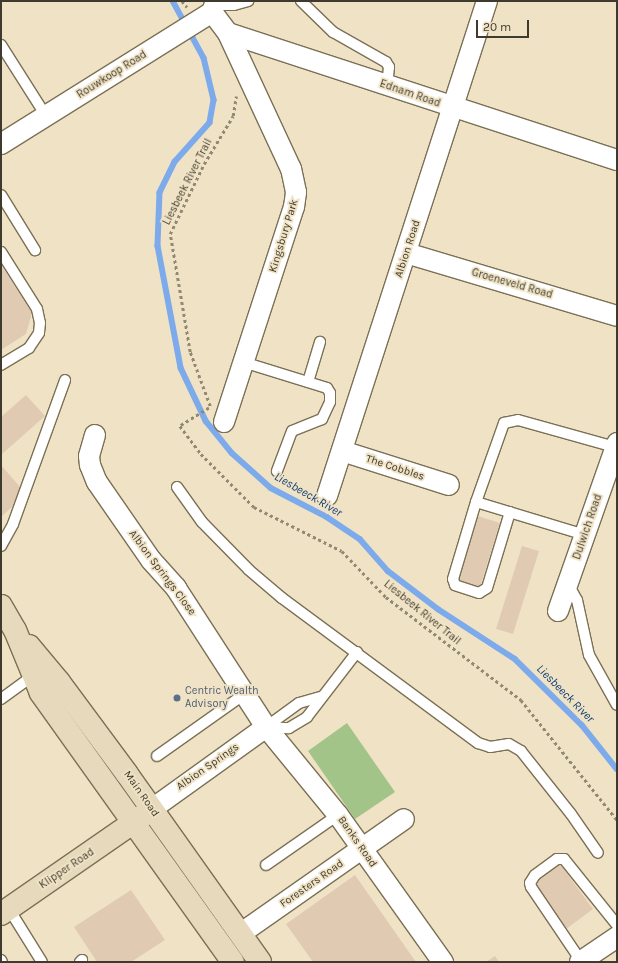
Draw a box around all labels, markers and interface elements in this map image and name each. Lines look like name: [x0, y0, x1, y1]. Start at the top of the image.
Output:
scale bar: [478, 12, 531, 38]
text: 20 m: [483, 20, 511, 34]
street label: Rouwkoop Road: [75, 48, 149, 102]
street label: Ednam Road: [378, 77, 442, 111]
street label: Liesbeek River Trail: [160, 137, 216, 227]
street label: Kingsbury Park: [267, 198, 301, 274]
street label: Albion Road: [392, 219, 424, 279]
street label: Groeneveld Road: [470, 266, 554, 302]
street label: The Cobbles: [364, 452, 426, 484]
water label: Liesbeeck River: [271, 470, 345, 520]
street label: Dulwich Road: [571, 492, 605, 562]
street label: Albion Springs Close: [126, 528, 198, 618]
street label: Liesbeek River Trail: [381, 578, 463, 648]
water label: Liesbeeck River: [533, 662, 597, 726]
place label: Centric Wealth Advisory: [185, 685, 259, 711]
marker: Centric Wealth Advisory: [172, 693, 182, 703]
street label: Albion Springs: [174, 741, 242, 793]
street label: Main Road: [120, 768, 162, 820]
street label: Banks Road: [335, 814, 379, 870]
street label: Klipper Road: [37, 846, 97, 892]
street label: Foresters Road: [278, 857, 346, 911]

